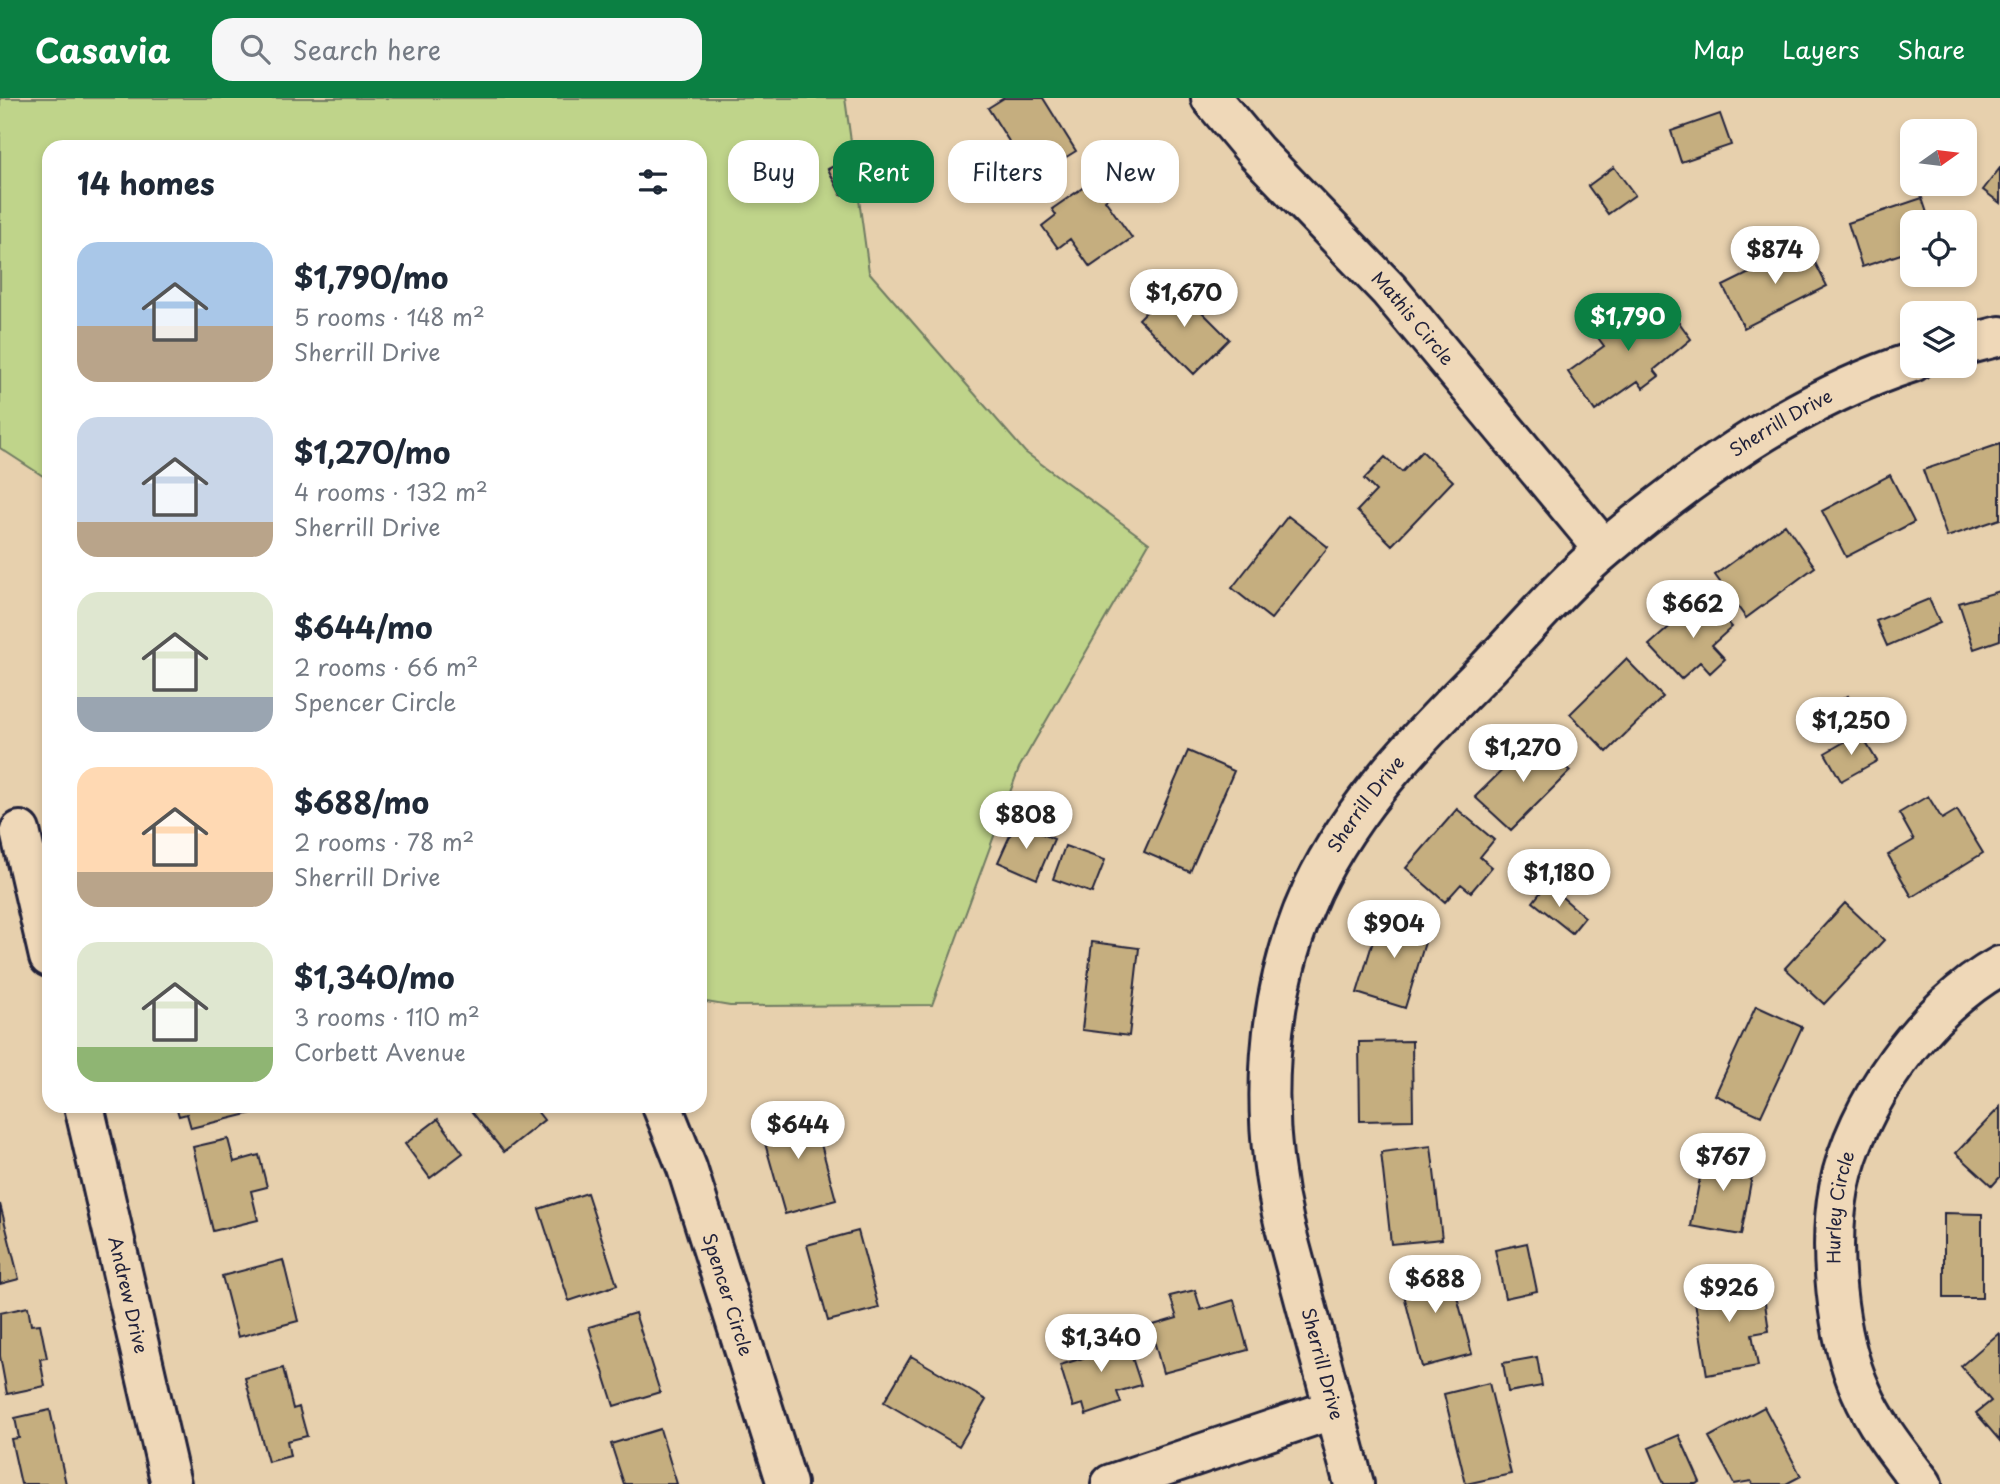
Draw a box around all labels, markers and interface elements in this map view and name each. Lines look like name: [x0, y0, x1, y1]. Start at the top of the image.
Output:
search box: [212, 18, 702, 81]
text: Casavia: [35, 24, 170, 74]
icon: search: [236, 30, 274, 68]
text: Search here: [292, 30, 441, 69]
text: Map: [1693, 31, 1744, 67]
text: Layers: [1782, 31, 1859, 67]
text: Share: [1897, 31, 1965, 67]
north arrow: [1900, 119, 1978, 196]
map controls: [1900, 119, 1977, 378]
chip: Buy: [728, 140, 819, 203]
chip: Rent: [833, 140, 934, 203]
chip: Filters: [948, 140, 1067, 203]
chip: New: [1081, 140, 1179, 203]
text: 14 homes: [77, 160, 215, 205]
icon: filters: [634, 163, 672, 201]
button: locate: [1900, 210, 1977, 287]
pin: $874: [1734, 226, 1816, 286]
text: $874: [1747, 231, 1803, 266]
text: $1,790/mo: [294, 254, 448, 299]
street label: Mathis Circle: [1366, 265, 1461, 371]
icon: home: [133, 270, 217, 354]
pin: $1,670: [1127, 270, 1241, 329]
text: $1,670: [1146, 274, 1222, 309]
pin: $1,790: [1571, 294, 1685, 353]
text: $1,790: [1590, 298, 1666, 333]
text: 5 rooms · 148 m²: [294, 299, 485, 334]
button: layers: [1900, 301, 1977, 378]
text: Sherrill Drive: [294, 334, 440, 369]
street label: Sherrill Drive: [1724, 382, 1836, 463]
text: $1,270/mo: [294, 429, 450, 474]
icon: home: [133, 445, 217, 529]
text: 4 rooms · 132 m²: [294, 474, 488, 509]
text: Sherrill Drive: [294, 509, 440, 544]
pin: $662: [1652, 580, 1734, 640]
text: $662: [1662, 585, 1724, 620]
text: $644/mo: [294, 604, 433, 649]
icon: home: [133, 620, 217, 704]
text: 2 rooms · 66 m²: [294, 649, 478, 684]
text: Spencer Circle: [294, 684, 456, 719]
pin: $1,250: [1794, 698, 1908, 757]
text: $1,250: [1812, 702, 1890, 737]
pin: $1,270: [1466, 724, 1580, 784]
text: $1,270: [1485, 729, 1561, 764]
street label: Sherrill Drive: [1320, 749, 1410, 857]
text: $688/mo: [294, 779, 429, 824]
pin: $808: [985, 792, 1067, 851]
icon: home: [133, 795, 217, 879]
text: $808: [996, 796, 1056, 831]
text: 2 rooms · 78 m²: [294, 824, 474, 859]
pin: $1,180: [1502, 850, 1616, 909]
text: $1,180: [1523, 854, 1595, 889]
text: Sherrill Drive: [294, 859, 440, 894]
pin: $904: [1353, 900, 1435, 960]
text: $904: [1363, 905, 1425, 940]
text: $1,340/mo: [294, 954, 455, 999]
icon: home: [133, 970, 217, 1054]
text: 3 rooms · 110 m²: [294, 999, 480, 1034]
text: Corbett Avenue: [294, 1034, 466, 1069]
pin: $644: [757, 1102, 839, 1161]
text: $644: [767, 1106, 829, 1141]
pin: $767: [1682, 1134, 1764, 1193]
text: $767: [1696, 1138, 1750, 1173]
street label: Hurley Circle: [1819, 1147, 1860, 1264]
street label: Spencer Circle: [697, 1230, 761, 1359]
street label: Andrew Drive: [102, 1234, 156, 1356]
pin: $688: [1394, 1256, 1476, 1315]
text: $688: [1405, 1260, 1465, 1295]
pin: $926: [1688, 1264, 1770, 1324]
text: $926: [1700, 1269, 1759, 1304]
street label: Sherrill Drive: [1296, 1305, 1351, 1422]
pin: $1,340: [1044, 1314, 1158, 1374]
text: $1,340: [1061, 1319, 1141, 1354]

